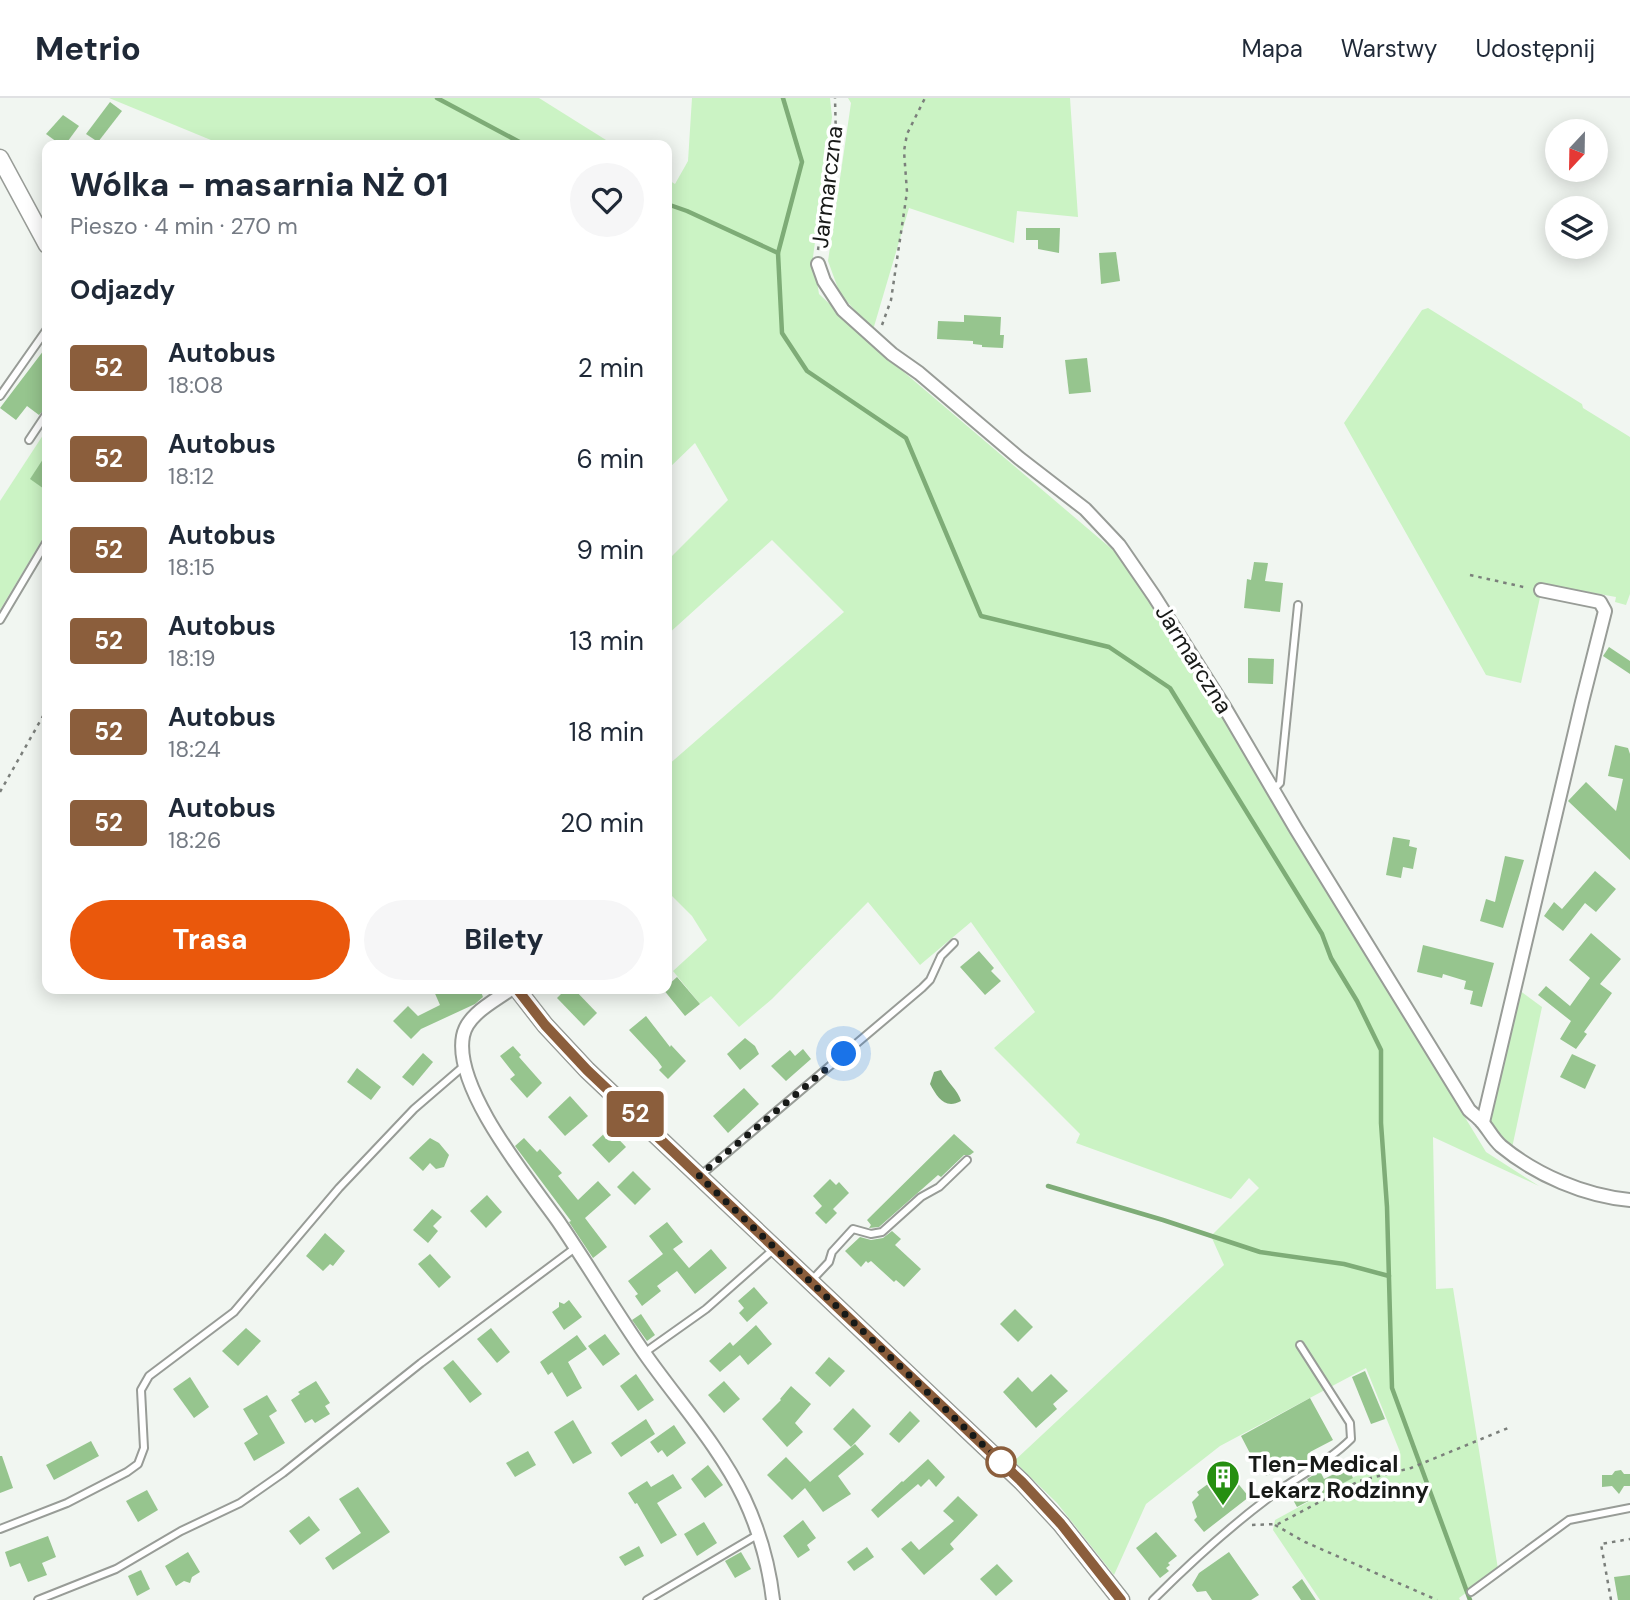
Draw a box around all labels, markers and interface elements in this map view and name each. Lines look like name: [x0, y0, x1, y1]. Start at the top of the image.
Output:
text: Metrio: [35, 27, 141, 70]
text: Mapa: [1241, 33, 1303, 64]
text: Warstwy: [1341, 33, 1437, 64]
text: Udostępnij: [1475, 33, 1595, 64]
north arrow: [1545, 119, 1608, 182]
map controls: [1545, 119, 1608, 259]
street label: Jarmarczna: [805, 124, 849, 250]
text: Wólka - masarnia NŻ 01: [70, 163, 448, 206]
button: heart: [570, 163, 644, 237]
button: layers: [1545, 196, 1608, 259]
text: Pieszo · 4 min · 270 m: [70, 211, 298, 241]
text: Odjazdy: [70, 273, 175, 307]
text: Autobus: [168, 336, 276, 370]
text: 2 min: [578, 351, 644, 385]
text: 52: [94, 352, 123, 383]
text: 18:08: [168, 370, 224, 400]
text: Autobus: [168, 427, 276, 461]
text: 6 min: [576, 442, 644, 476]
text: 52: [94, 443, 123, 474]
text: 18:12: [168, 461, 214, 491]
text: Autobus: [168, 518, 276, 552]
text: 9 min: [576, 533, 644, 567]
text: 52: [94, 534, 123, 565]
text: 18:15: [168, 552, 215, 582]
street label: Jarmarczna: [1149, 599, 1239, 719]
text: Autobus: [168, 609, 276, 643]
text: 13 min: [569, 624, 644, 658]
text: 52: [94, 625, 123, 656]
text: 18:19: [168, 643, 215, 673]
text: Autobus: [168, 700, 276, 734]
text: 18 min: [569, 715, 644, 749]
text: 52: [94, 716, 123, 747]
text: 18:24: [168, 734, 221, 764]
text: Autobus: [168, 791, 276, 825]
text: 20 min: [560, 806, 644, 840]
text: 52: [94, 807, 123, 838]
text: 18:26: [168, 825, 222, 855]
button: Trasa: [70, 900, 350, 980]
button: Bilety: [364, 900, 644, 980]
your location: [826, 1036, 861, 1071]
line badge: 52: [604, 1091, 666, 1137]
text: 52: [621, 1098, 649, 1129]
unlabelled marker: [986, 1447, 1016, 1477]
place label: Tlen-Medical Lekarz Rodzinny: [1248, 1449, 1429, 1505]
building icon: Tlen-Medical Lekarz Rodzinny: [1204, 1458, 1242, 1507]

